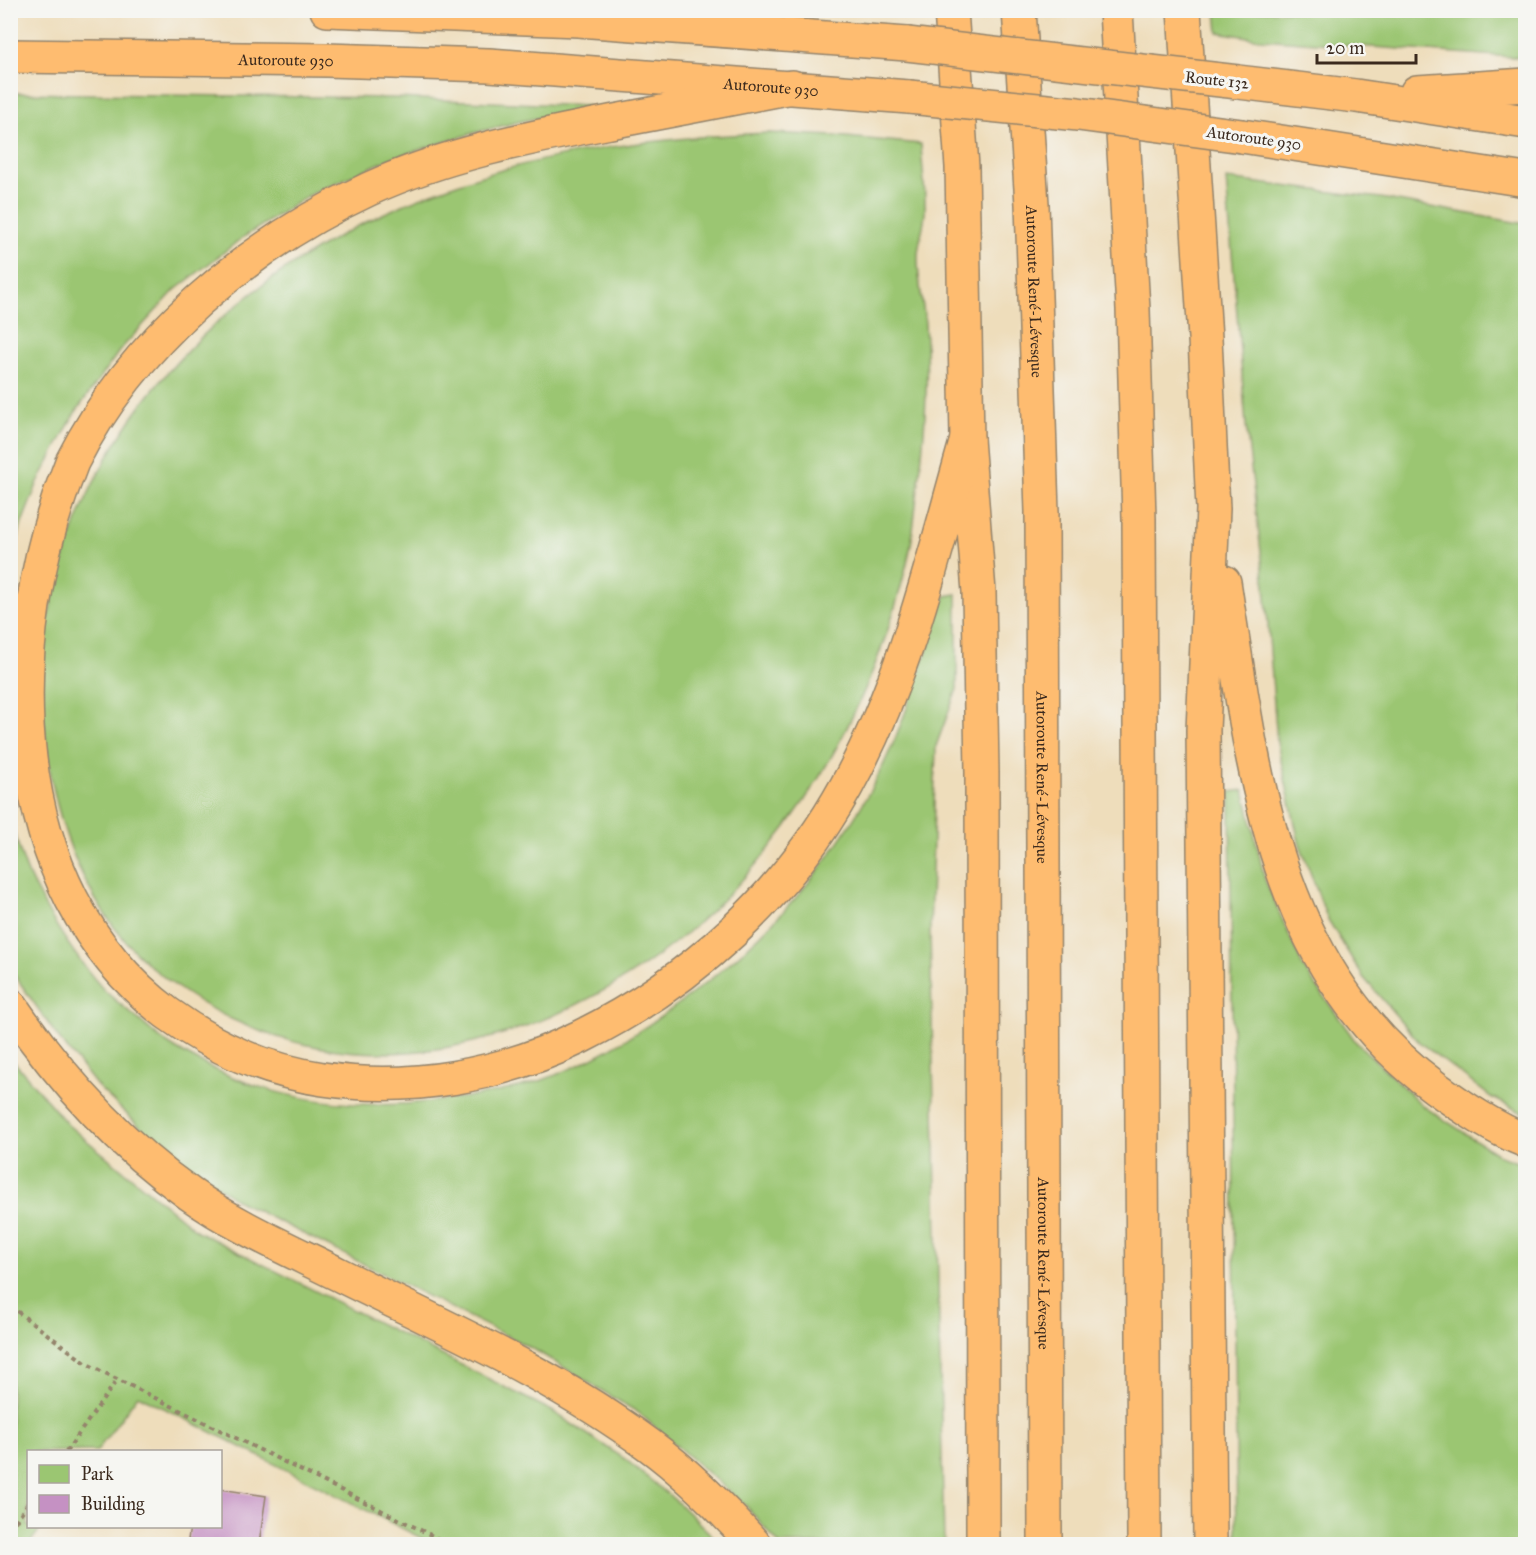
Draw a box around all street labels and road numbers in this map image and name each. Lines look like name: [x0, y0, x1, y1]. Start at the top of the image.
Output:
street label: Autoroute 930: [237, 49, 334, 70]
street label: Route 132: [1184, 67, 1250, 93]
street label: Autoroute 930: [722, 73, 820, 100]
street label: Autoroute 930: [1204, 122, 1303, 154]
street label: Autoroute René-Lévesque: [1023, 204, 1047, 378]
street label: Autoroute René-Lévesque: [1032, 690, 1053, 864]
street label: Autoroute René-Lévesque: [1034, 1176, 1054, 1350]

